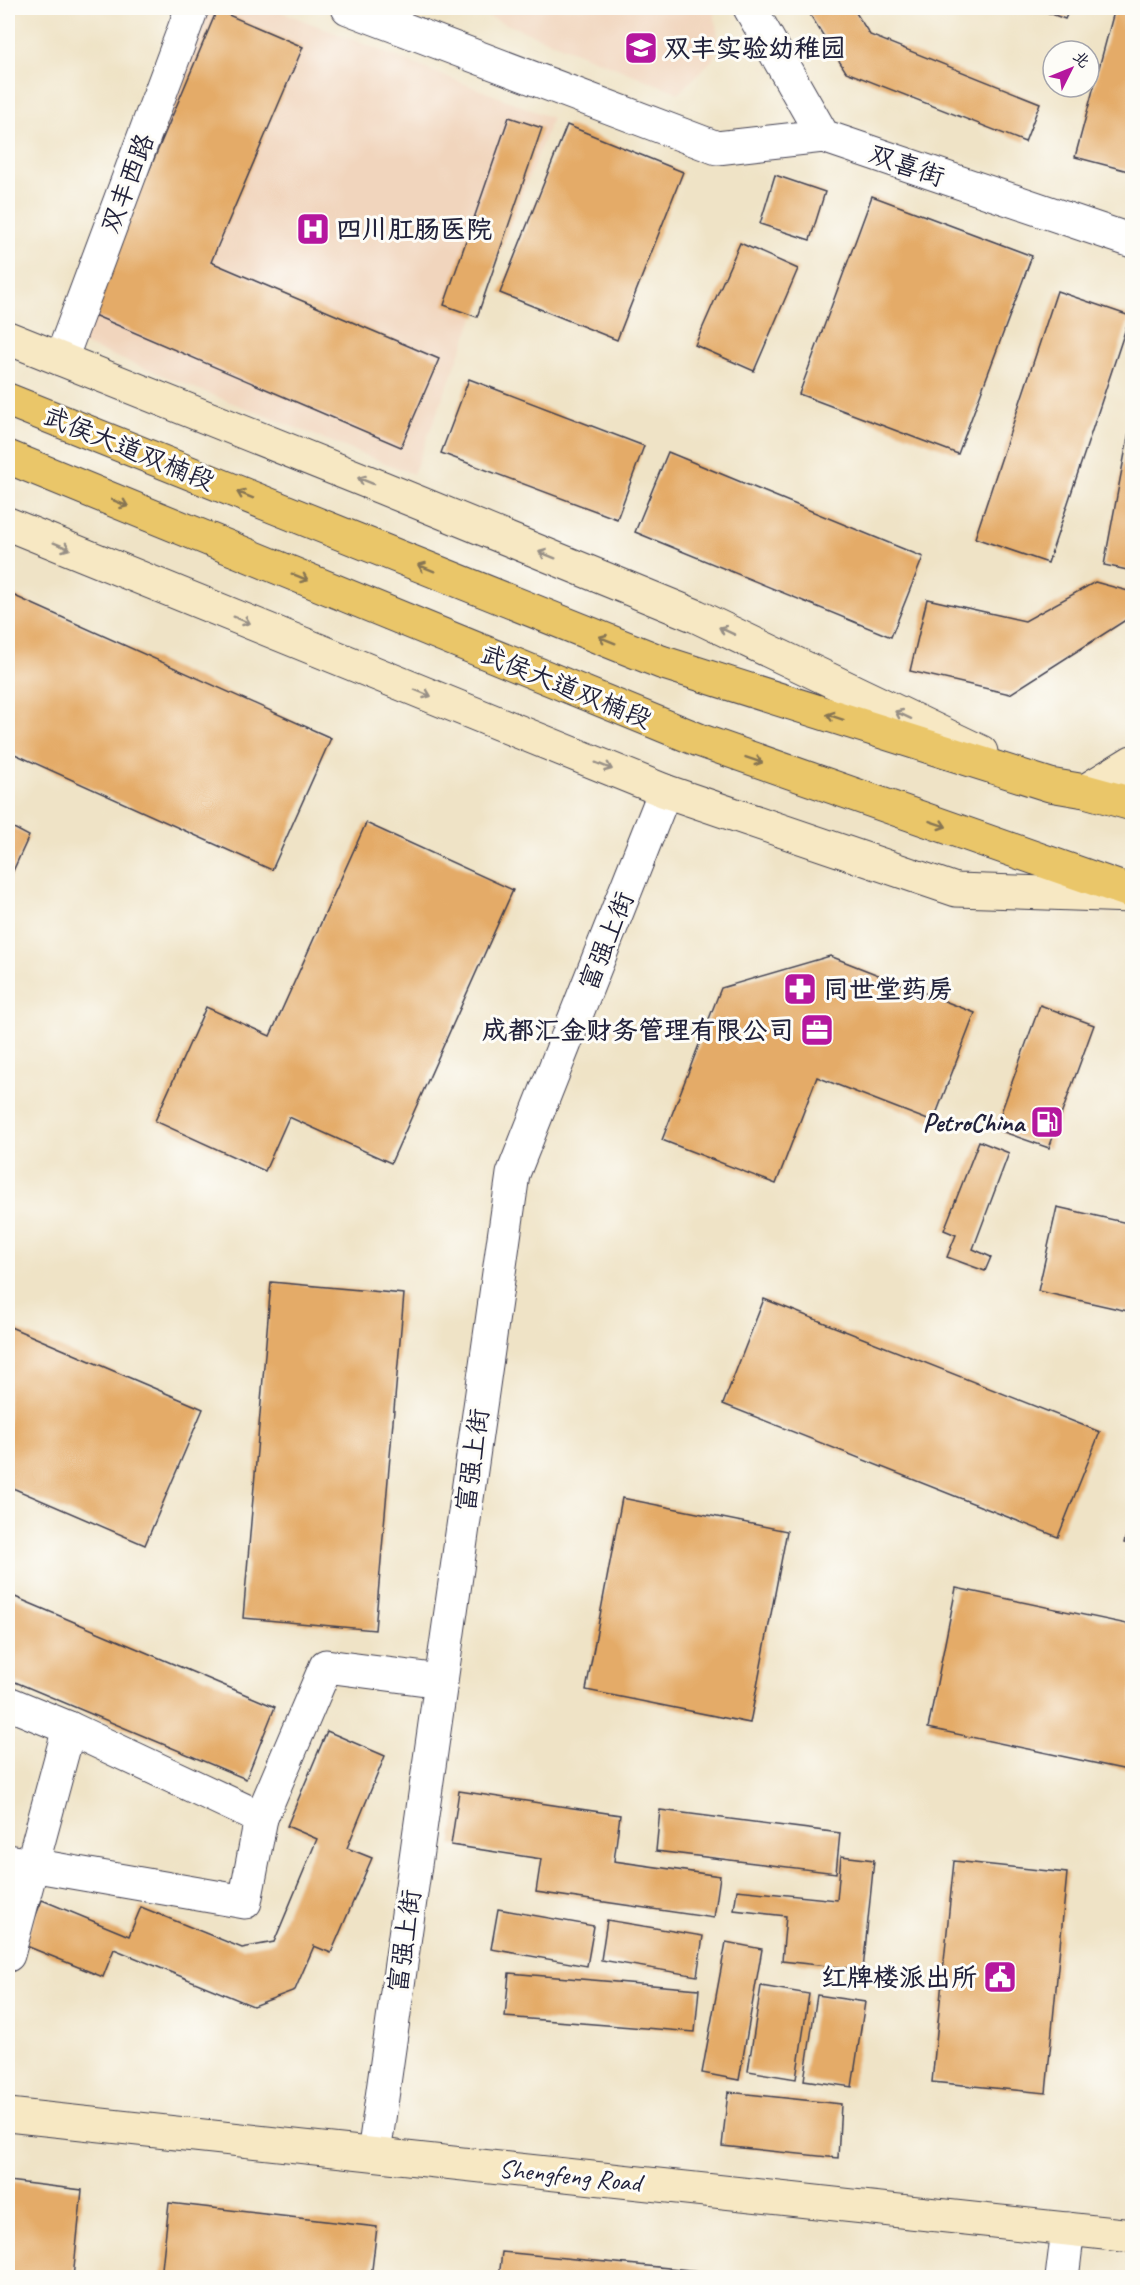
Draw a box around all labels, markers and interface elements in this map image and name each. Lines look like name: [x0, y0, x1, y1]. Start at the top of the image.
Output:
school or university icon: 双丰实验幼稚园: [623, 30, 659, 66]
place label: 双丰实验幼稚园: [664, 32, 846, 65]
north arrow: [1041, 39, 1101, 99]
text: 北: [1068, 47, 1094, 72]
street label: 双丰西路: [93, 129, 162, 238]
street label: 双喜街: [865, 137, 949, 194]
hospital icon: 四川肛肠医院: [295, 211, 331, 247]
place label: 四川肛肠医院: [336, 213, 492, 246]
street label: 武侯大道双楠段: [38, 399, 219, 498]
one-way arrow: [358, 475, 376, 486]
one-way arrow: [236, 489, 255, 500]
one-way arrow: [110, 498, 129, 509]
one-way arrow: [52, 541, 70, 552]
one-way arrow: [538, 549, 557, 560]
one-way arrow: [417, 562, 436, 573]
one-way arrow: [291, 572, 309, 583]
one-way arrow: [233, 615, 251, 626]
one-way arrow: [718, 624, 736, 636]
one-way arrow: [598, 634, 617, 645]
street label: 武侯大道双楠段: [475, 637, 656, 736]
one-way arrow: [413, 688, 432, 699]
one-way arrow: [894, 708, 912, 720]
one-way arrow: [826, 711, 845, 722]
one-way arrow: [744, 755, 763, 766]
one-way arrow: [594, 761, 612, 772]
one-way arrow: [928, 820, 947, 831]
street label: 富强上街: [572, 887, 641, 996]
pharmacy icon: 同世堂药房: [782, 971, 818, 1007]
place label: 同世堂药房: [823, 973, 953, 1006]
office icon: 成都汇金财务管理有限公司: [799, 1012, 835, 1048]
place label: 成都汇金财务管理有限公司: [482, 1014, 794, 1047]
fuel station icon: PetroChina: [1029, 1104, 1065, 1140]
place label: PetroChina: [923, 1106, 1026, 1139]
street label: 富强上街: [449, 1406, 496, 1514]
street label: 富强上街: [381, 1887, 428, 1995]
public building icon: 红牌楼派出所: [982, 1959, 1018, 1995]
place label: 红牌楼派出所: [821, 1961, 977, 1994]
street label: Shengfeng Road: [497, 2152, 646, 2200]

